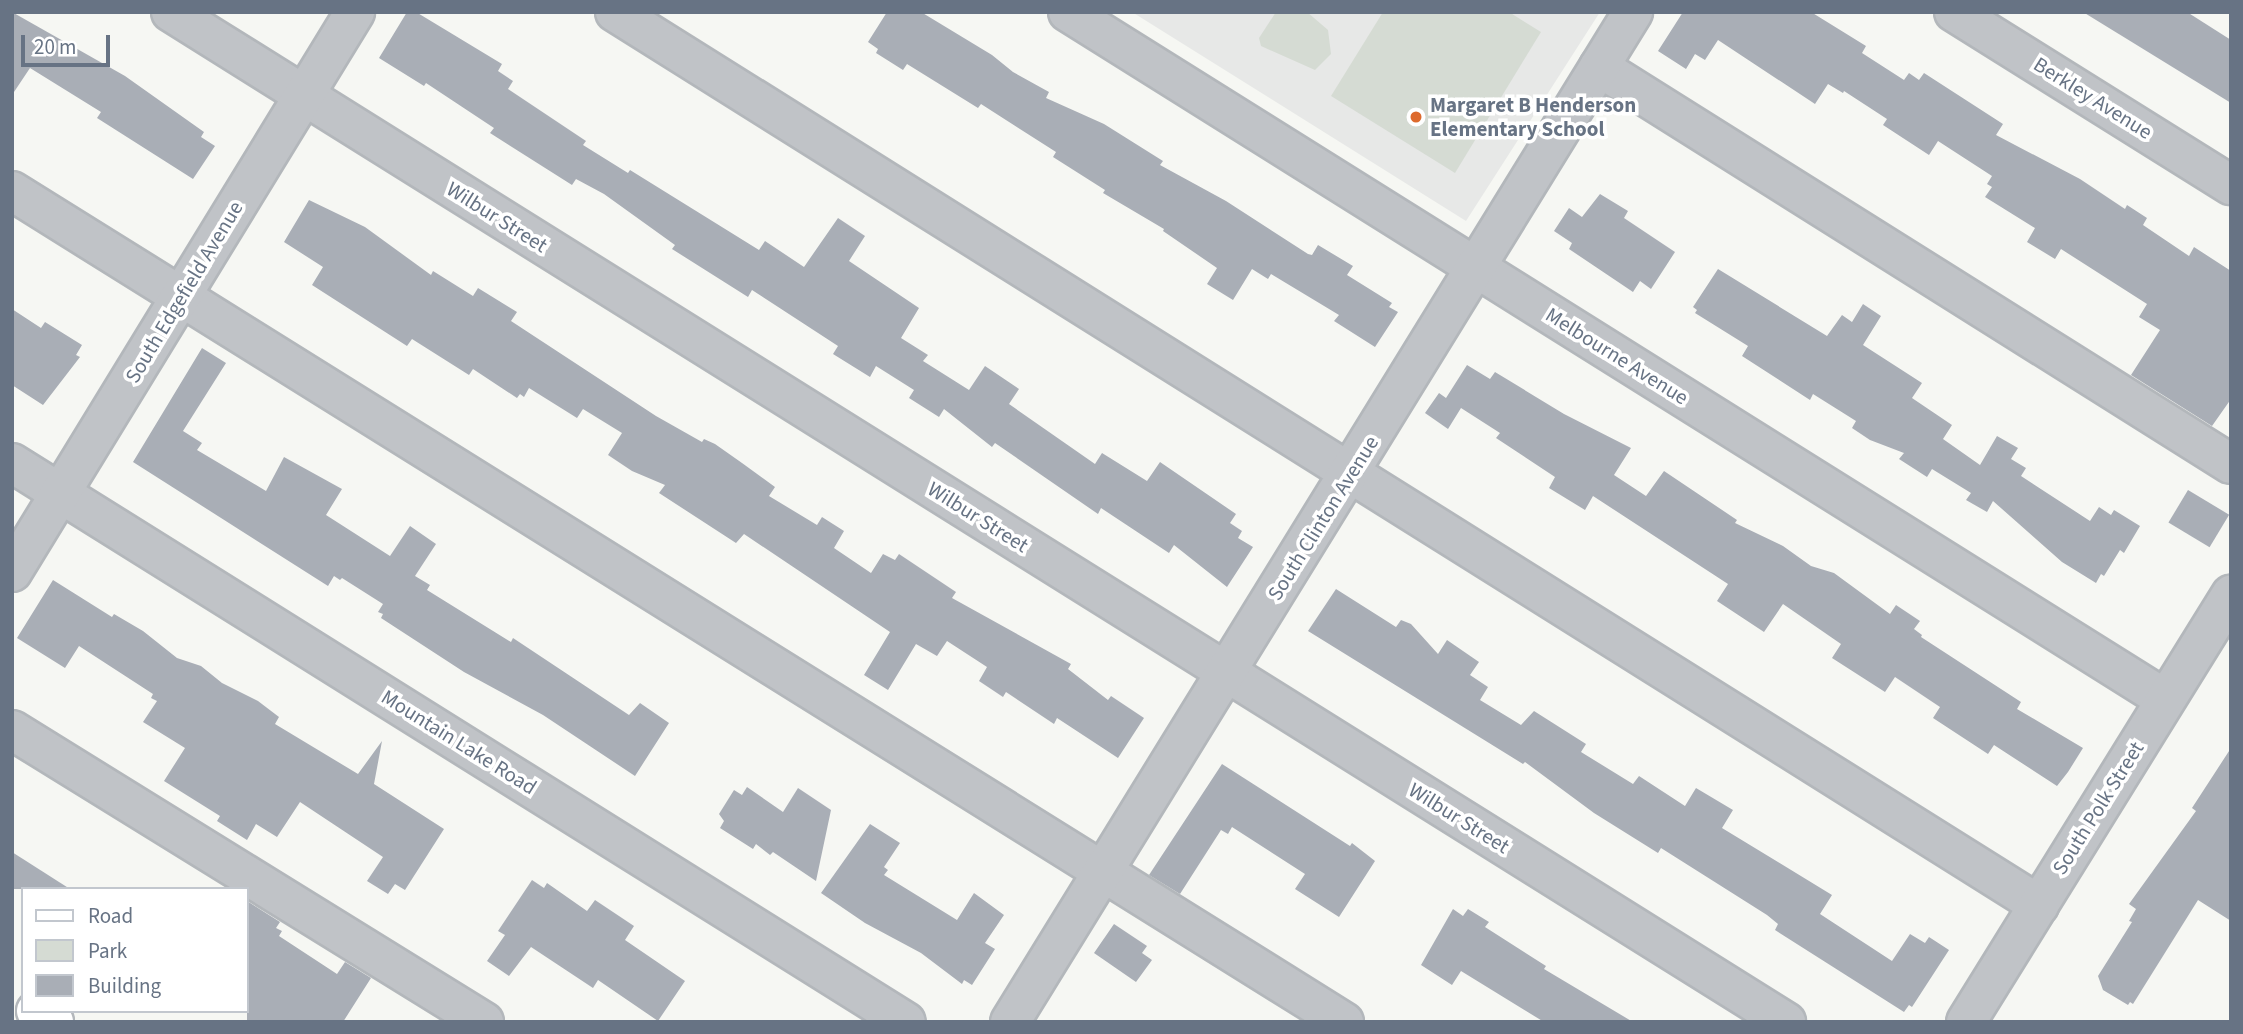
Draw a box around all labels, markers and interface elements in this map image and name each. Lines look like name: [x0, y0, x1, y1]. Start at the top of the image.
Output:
scale bar: [24, 21, 114, 65]
text: 20 m: [34, 32, 76, 62]
street label: Berkley Avenue: [2029, 52, 2157, 144]
place label: Margaret B Henderson Elementary School: [1430, 92, 1636, 142]
marker: Margaret B Henderson Elementary School: [1408, 109, 1424, 125]
street label: Wilbur Street: [442, 176, 552, 258]
street label: South Edgefield Avenue: [120, 197, 248, 387]
street label: Melbourne Avenue: [1541, 302, 1693, 410]
street label: South Clinton Avenue: [1262, 431, 1384, 605]
street label: Wilbur Street: [923, 476, 1033, 558]
street label: Mountain Lake Road: [377, 684, 541, 800]
street label: South Polk Street: [2047, 737, 2149, 879]
street label: Wilbur Street: [1404, 777, 1514, 859]
legend: [21, 887, 248, 1013]
text: Road: [88, 901, 133, 931]
text: Park: [88, 936, 127, 966]
text: Building: [88, 971, 161, 1001]

